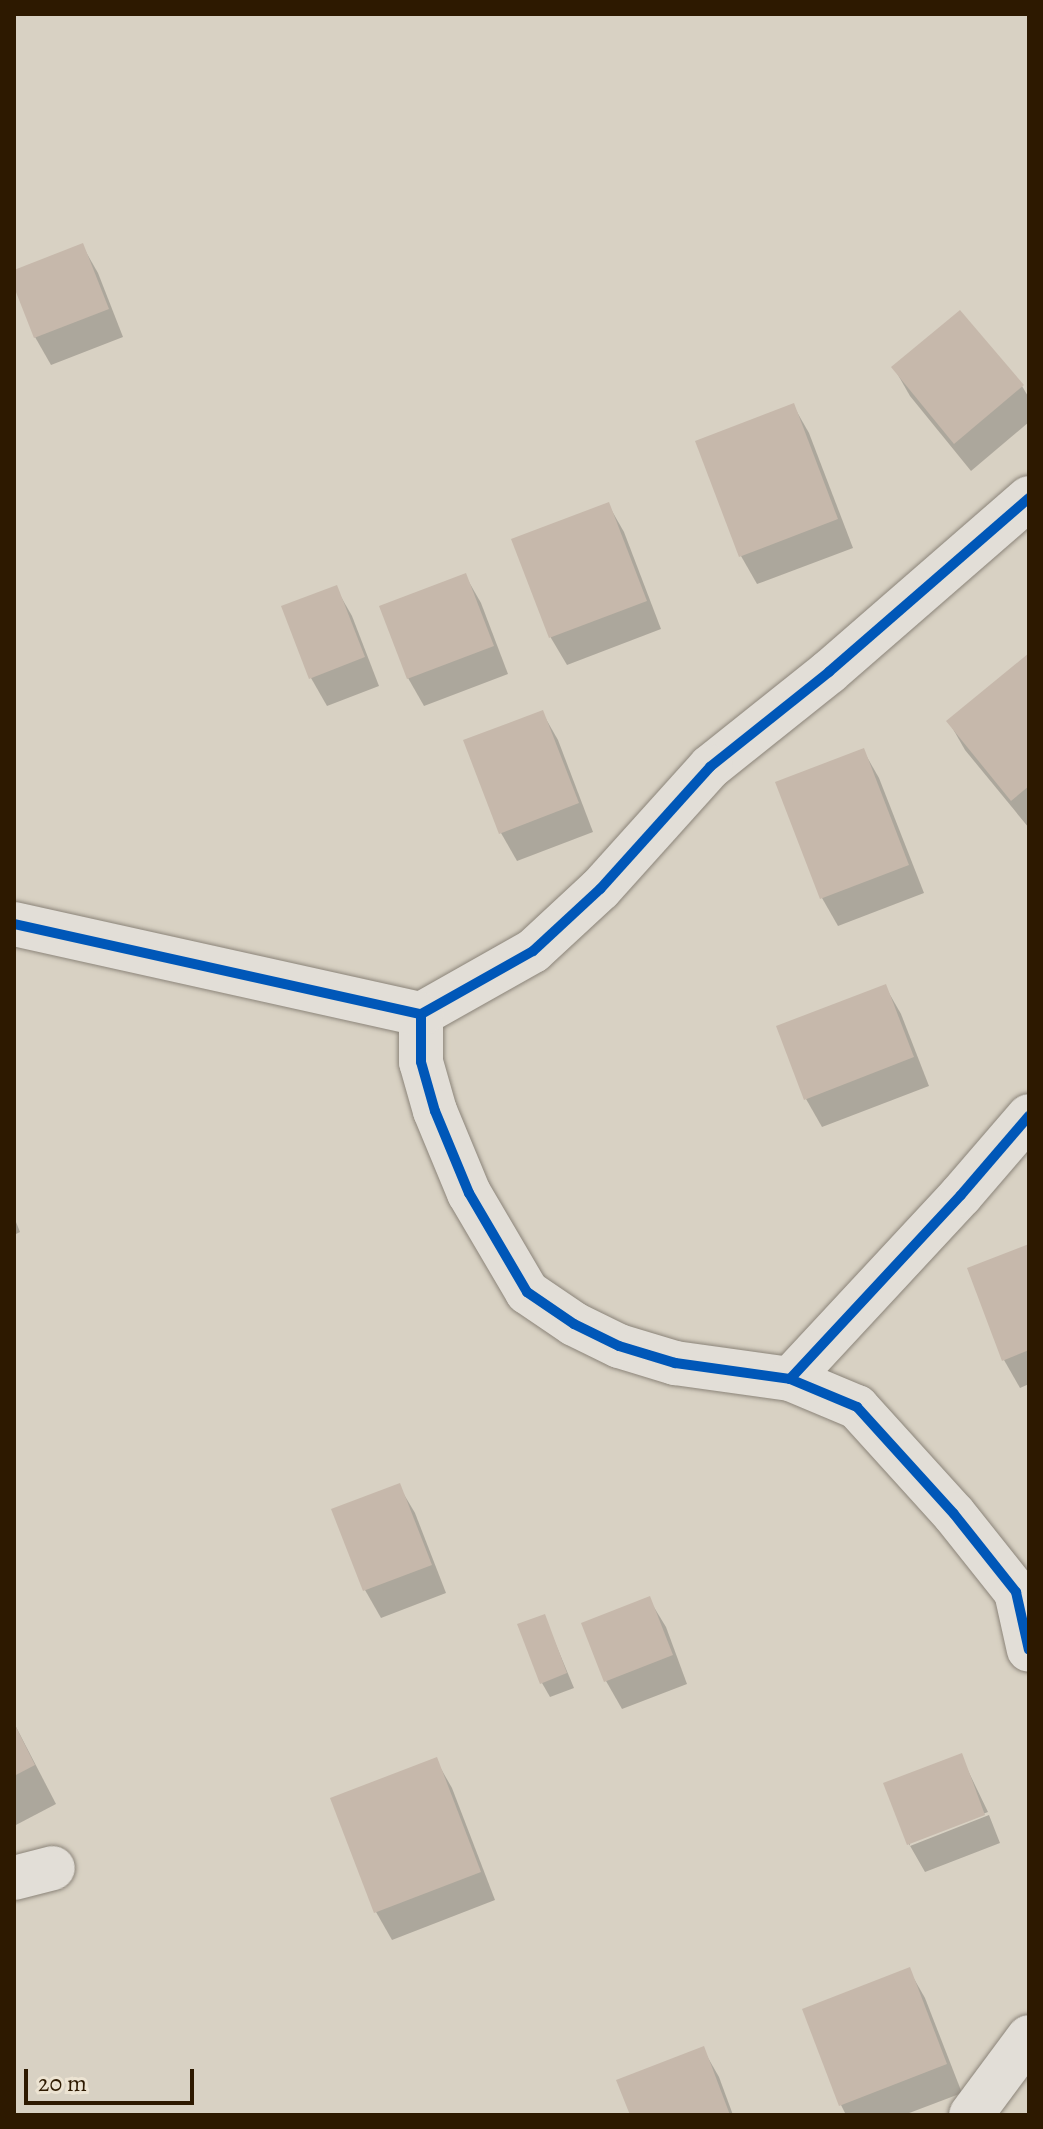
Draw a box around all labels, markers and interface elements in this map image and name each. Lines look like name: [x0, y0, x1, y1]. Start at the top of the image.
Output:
scale bar: [28, 2053, 198, 2103]
text: 20 m: [38, 2067, 87, 2099]

